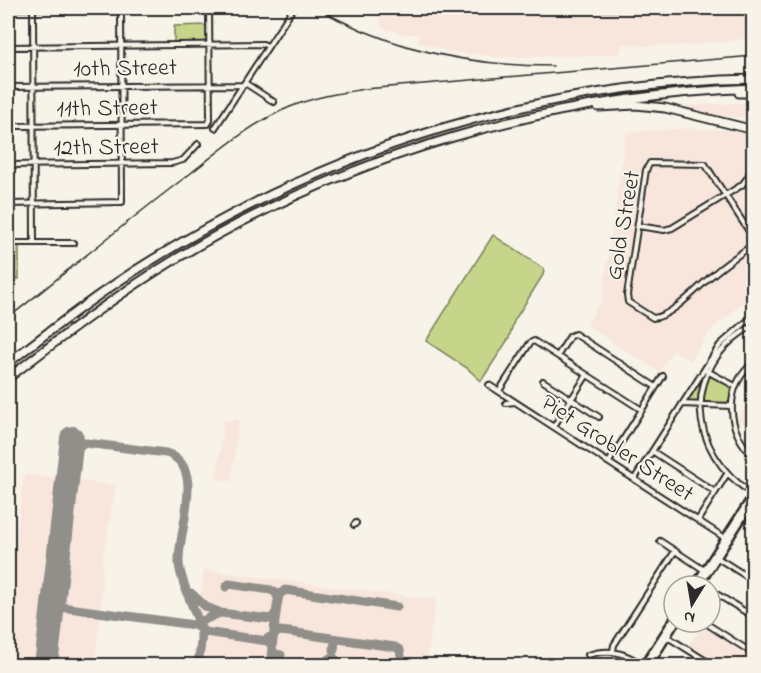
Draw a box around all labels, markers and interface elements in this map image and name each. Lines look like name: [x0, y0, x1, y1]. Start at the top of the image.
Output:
street label: 10th Street: [73, 51, 177, 88]
street label: 11th Street: [56, 91, 158, 128]
street label: 12th Street: [53, 130, 159, 167]
street label: Gold Street: [598, 168, 651, 283]
street label: Piet Grobler Street: [533, 386, 700, 512]
north arrow: [662, 574, 722, 634]
text: N: [682, 604, 697, 630]

